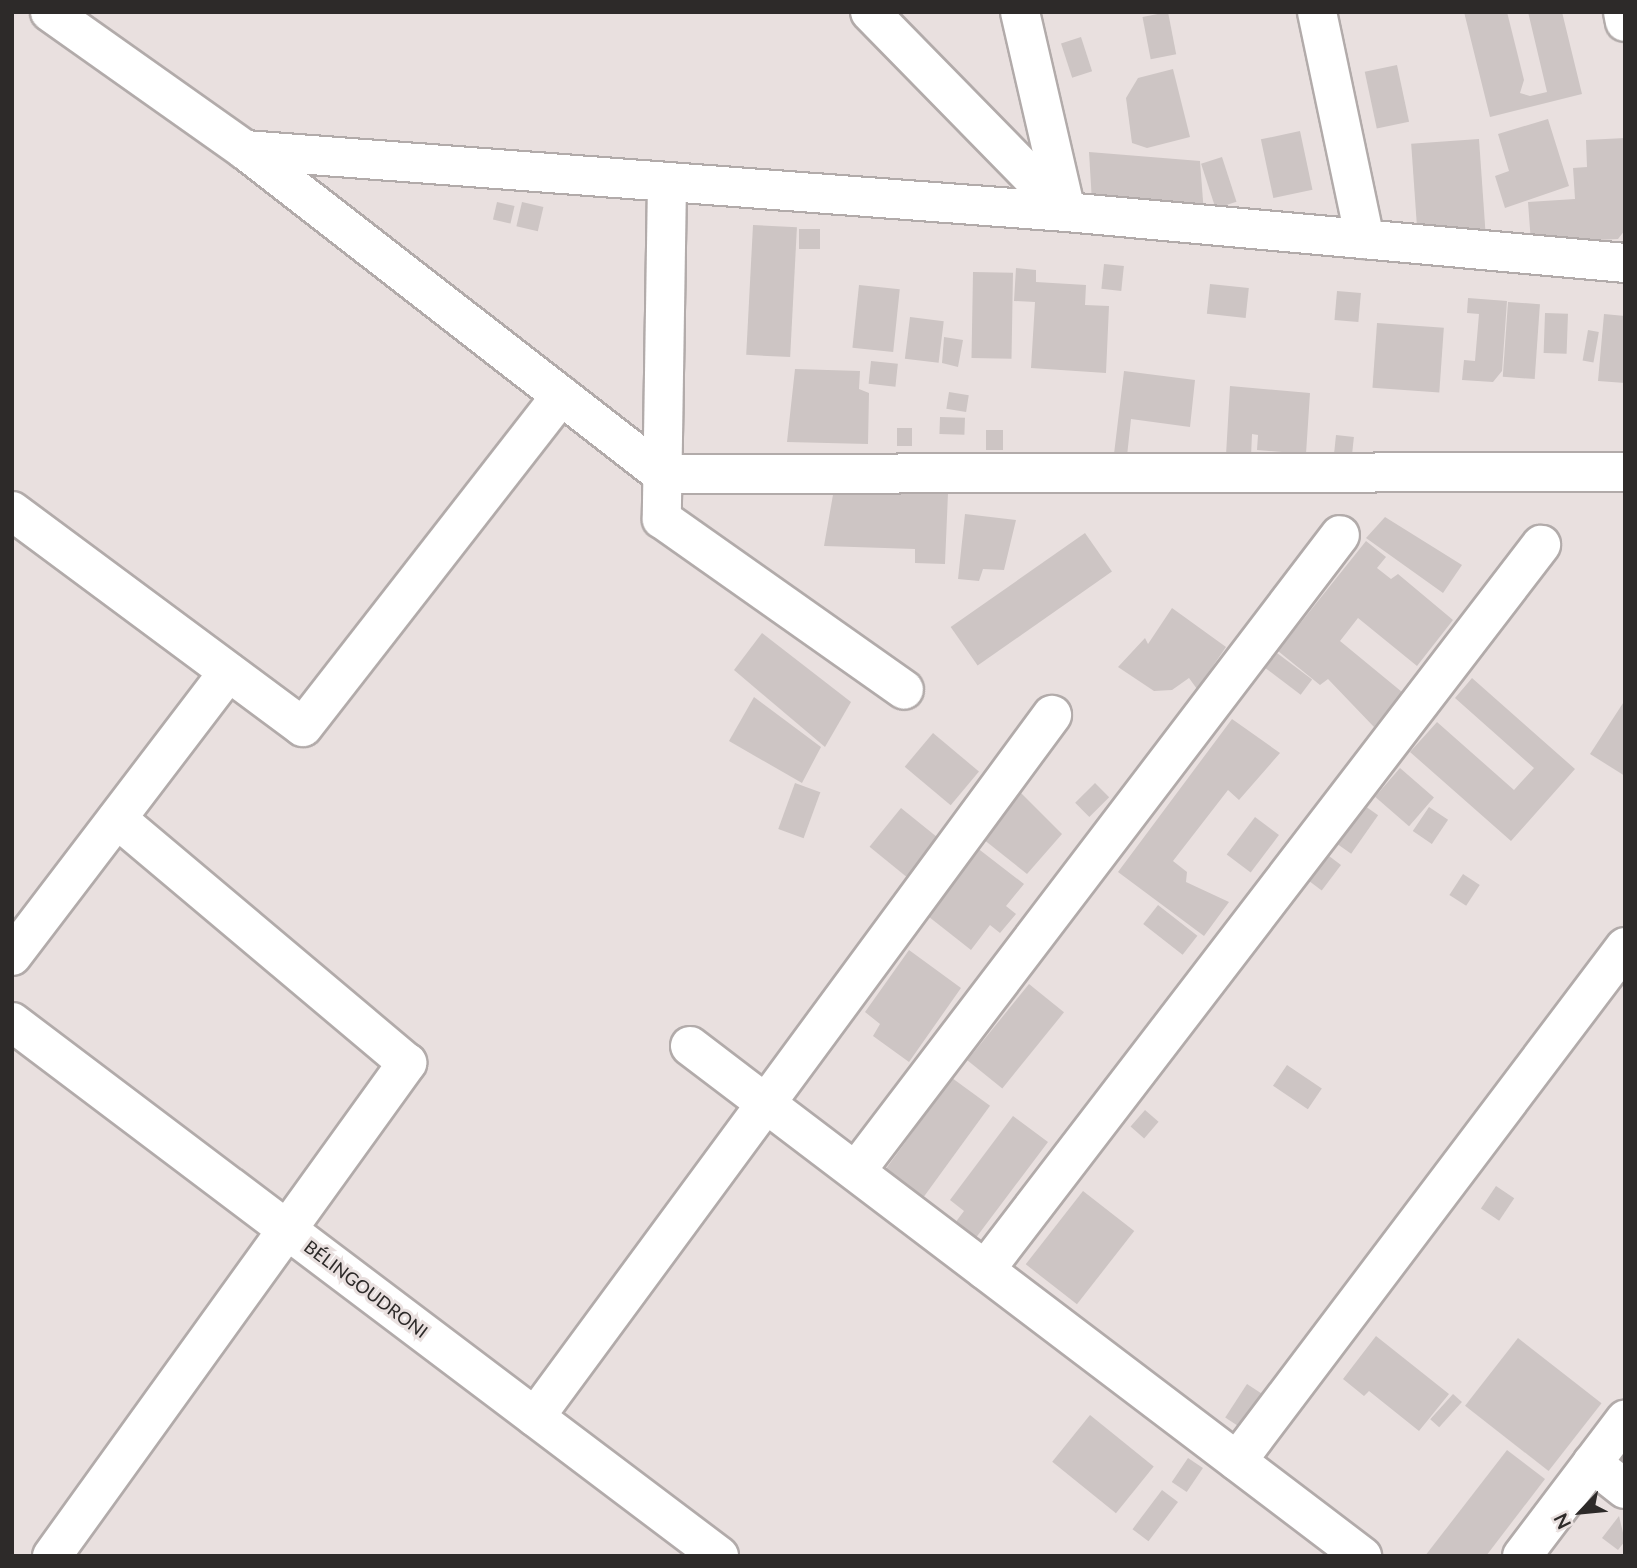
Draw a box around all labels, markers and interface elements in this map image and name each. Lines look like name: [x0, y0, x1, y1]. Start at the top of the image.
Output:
street label: BÉLINGOUDRONI: [300, 1236, 432, 1342]
north arrow: [1546, 1477, 1616, 1547]
text: N: [1548, 1510, 1575, 1533]

